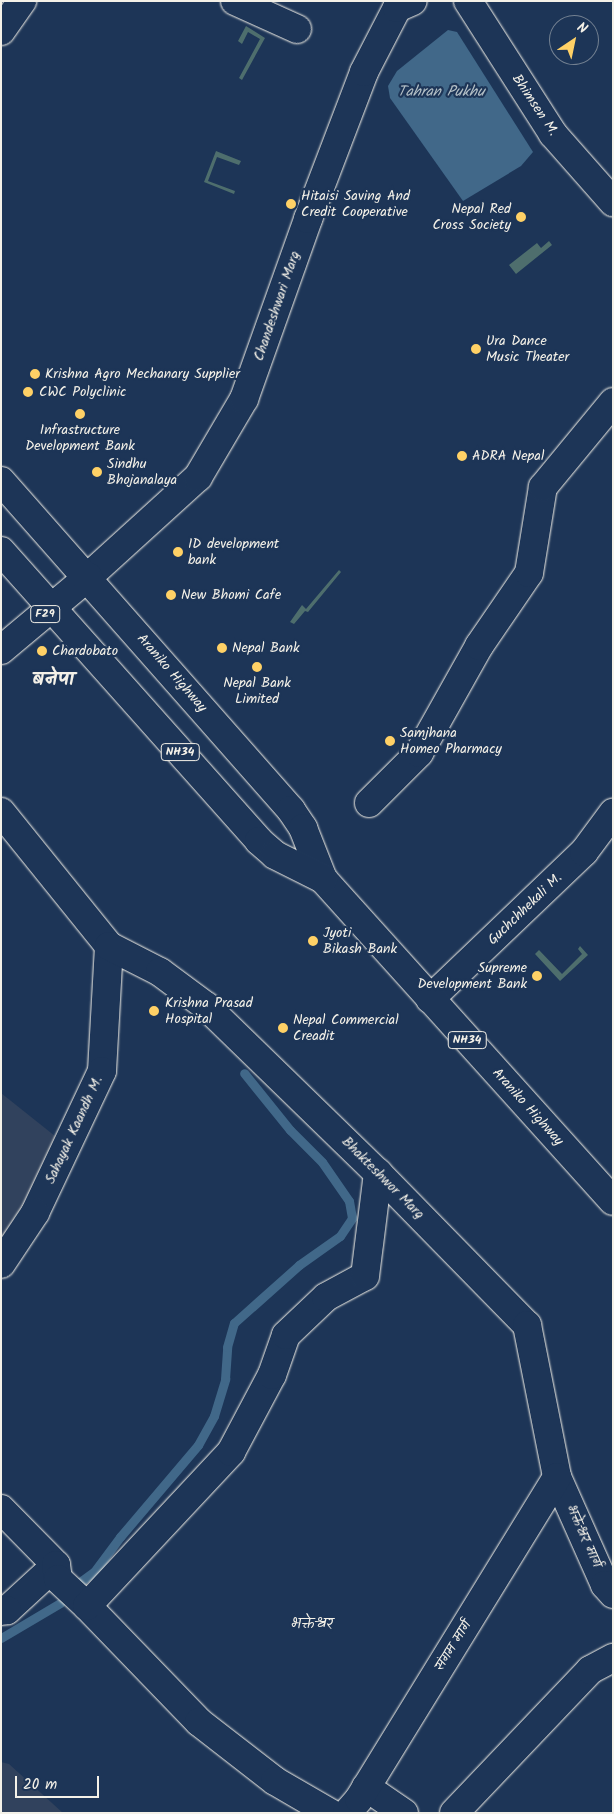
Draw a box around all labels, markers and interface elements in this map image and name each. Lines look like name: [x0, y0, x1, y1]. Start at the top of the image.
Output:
north arrow: [549, 15, 599, 65]
text: N: [572, 17, 592, 40]
street label: Bhimsen M.: [508, 71, 562, 139]
water label: Tahran Pukhu: [398, 84, 484, 102]
place label: Hitaisi Saving And Credit Cooperative: [301, 188, 410, 220]
marker: Hitaisi Saving And Credit Cooperative: [285, 198, 297, 210]
place label: Nepal Red Cross Society: [432, 201, 511, 233]
marker: Nepal Red Cross Society: [515, 211, 527, 223]
street label: Chandeshwari Marg: [250, 249, 304, 363]
place label: Ura Dance Music Theater: [486, 333, 569, 366]
marker: Ura Dance Music Theater: [470, 343, 482, 355]
place label: Krishna Agro Mechanary Supplier: [45, 366, 240, 382]
marker: Krishna Agro Mechanary Supplier: [29, 368, 41, 380]
place label: CWC Polyclinic: [39, 384, 126, 400]
marker: CWC Polyclinic: [21, 385, 35, 399]
marker: Infrastructure Development Bank: [74, 408, 86, 420]
place label: Infrastructure Development Bank: [25, 422, 135, 454]
place label: ADRA Nepal: [472, 448, 544, 464]
marker: ADRA Nepal: [456, 450, 468, 462]
place label: Sindhu Bhojanalaya: [107, 456, 177, 488]
marker: Sindhu Bhojanalaya: [91, 466, 103, 478]
place label: ID development bank: [188, 536, 279, 568]
marker: ID development bank: [172, 546, 184, 558]
place label: New Bhomi Cafe: [181, 587, 281, 603]
marker: New Bhomi Cafe: [165, 589, 177, 601]
road number: F29: [30, 604, 60, 624]
street label: Araniko Highway: [133, 630, 211, 716]
place label: Nepal Bank: [232, 640, 300, 656]
marker: Nepal Bank: [216, 642, 228, 654]
place label: Chardobato: [52, 643, 118, 659]
marker: Chardobato: [36, 645, 48, 657]
marker: Nepal Bank Limited: [251, 661, 263, 673]
district label: बनेपा: [32, 670, 74, 692]
place label: Nepal Bank Limited: [223, 675, 291, 708]
place label: Samjhana Homeo Pharmacy: [400, 725, 502, 758]
marker: Samjhana Homeo Pharmacy: [384, 735, 396, 747]
road number: NH34: [160, 742, 200, 762]
street label: Guchchhekali M.: [484, 869, 566, 949]
place label: Jyoti Bikash Bank: [323, 925, 397, 958]
marker: Jyoti Bikash Bank: [307, 935, 319, 947]
place label: Supreme Development Bank: [418, 960, 527, 992]
marker: Supreme Development Bank: [531, 970, 543, 982]
place label: Krishna Prasad Hospital: [165, 995, 253, 1028]
marker: Krishna Prasad Hospital: [147, 1004, 161, 1018]
place label: Nepal Commercial Creadit: [293, 1012, 399, 1044]
marker: Nepal Commercial Creadit: [277, 1022, 289, 1034]
road number: NH34: [447, 1030, 487, 1050]
street label: Araniko Highway: [489, 1065, 567, 1149]
street label: Sahayak Kaandh M.: [42, 1074, 106, 1186]
street label: Bhakteshwor Marg: [338, 1133, 428, 1223]
street label: भक्तेश्वर मार्ग: [563, 1502, 605, 1570]
district label: भक्तेश्वर: [291, 1616, 333, 1634]
street label: संगम मार्ग: [431, 1618, 475, 1674]
scale bar: [18, 1766, 101, 1798]
text: 20 m: [23, 1773, 57, 1797]

